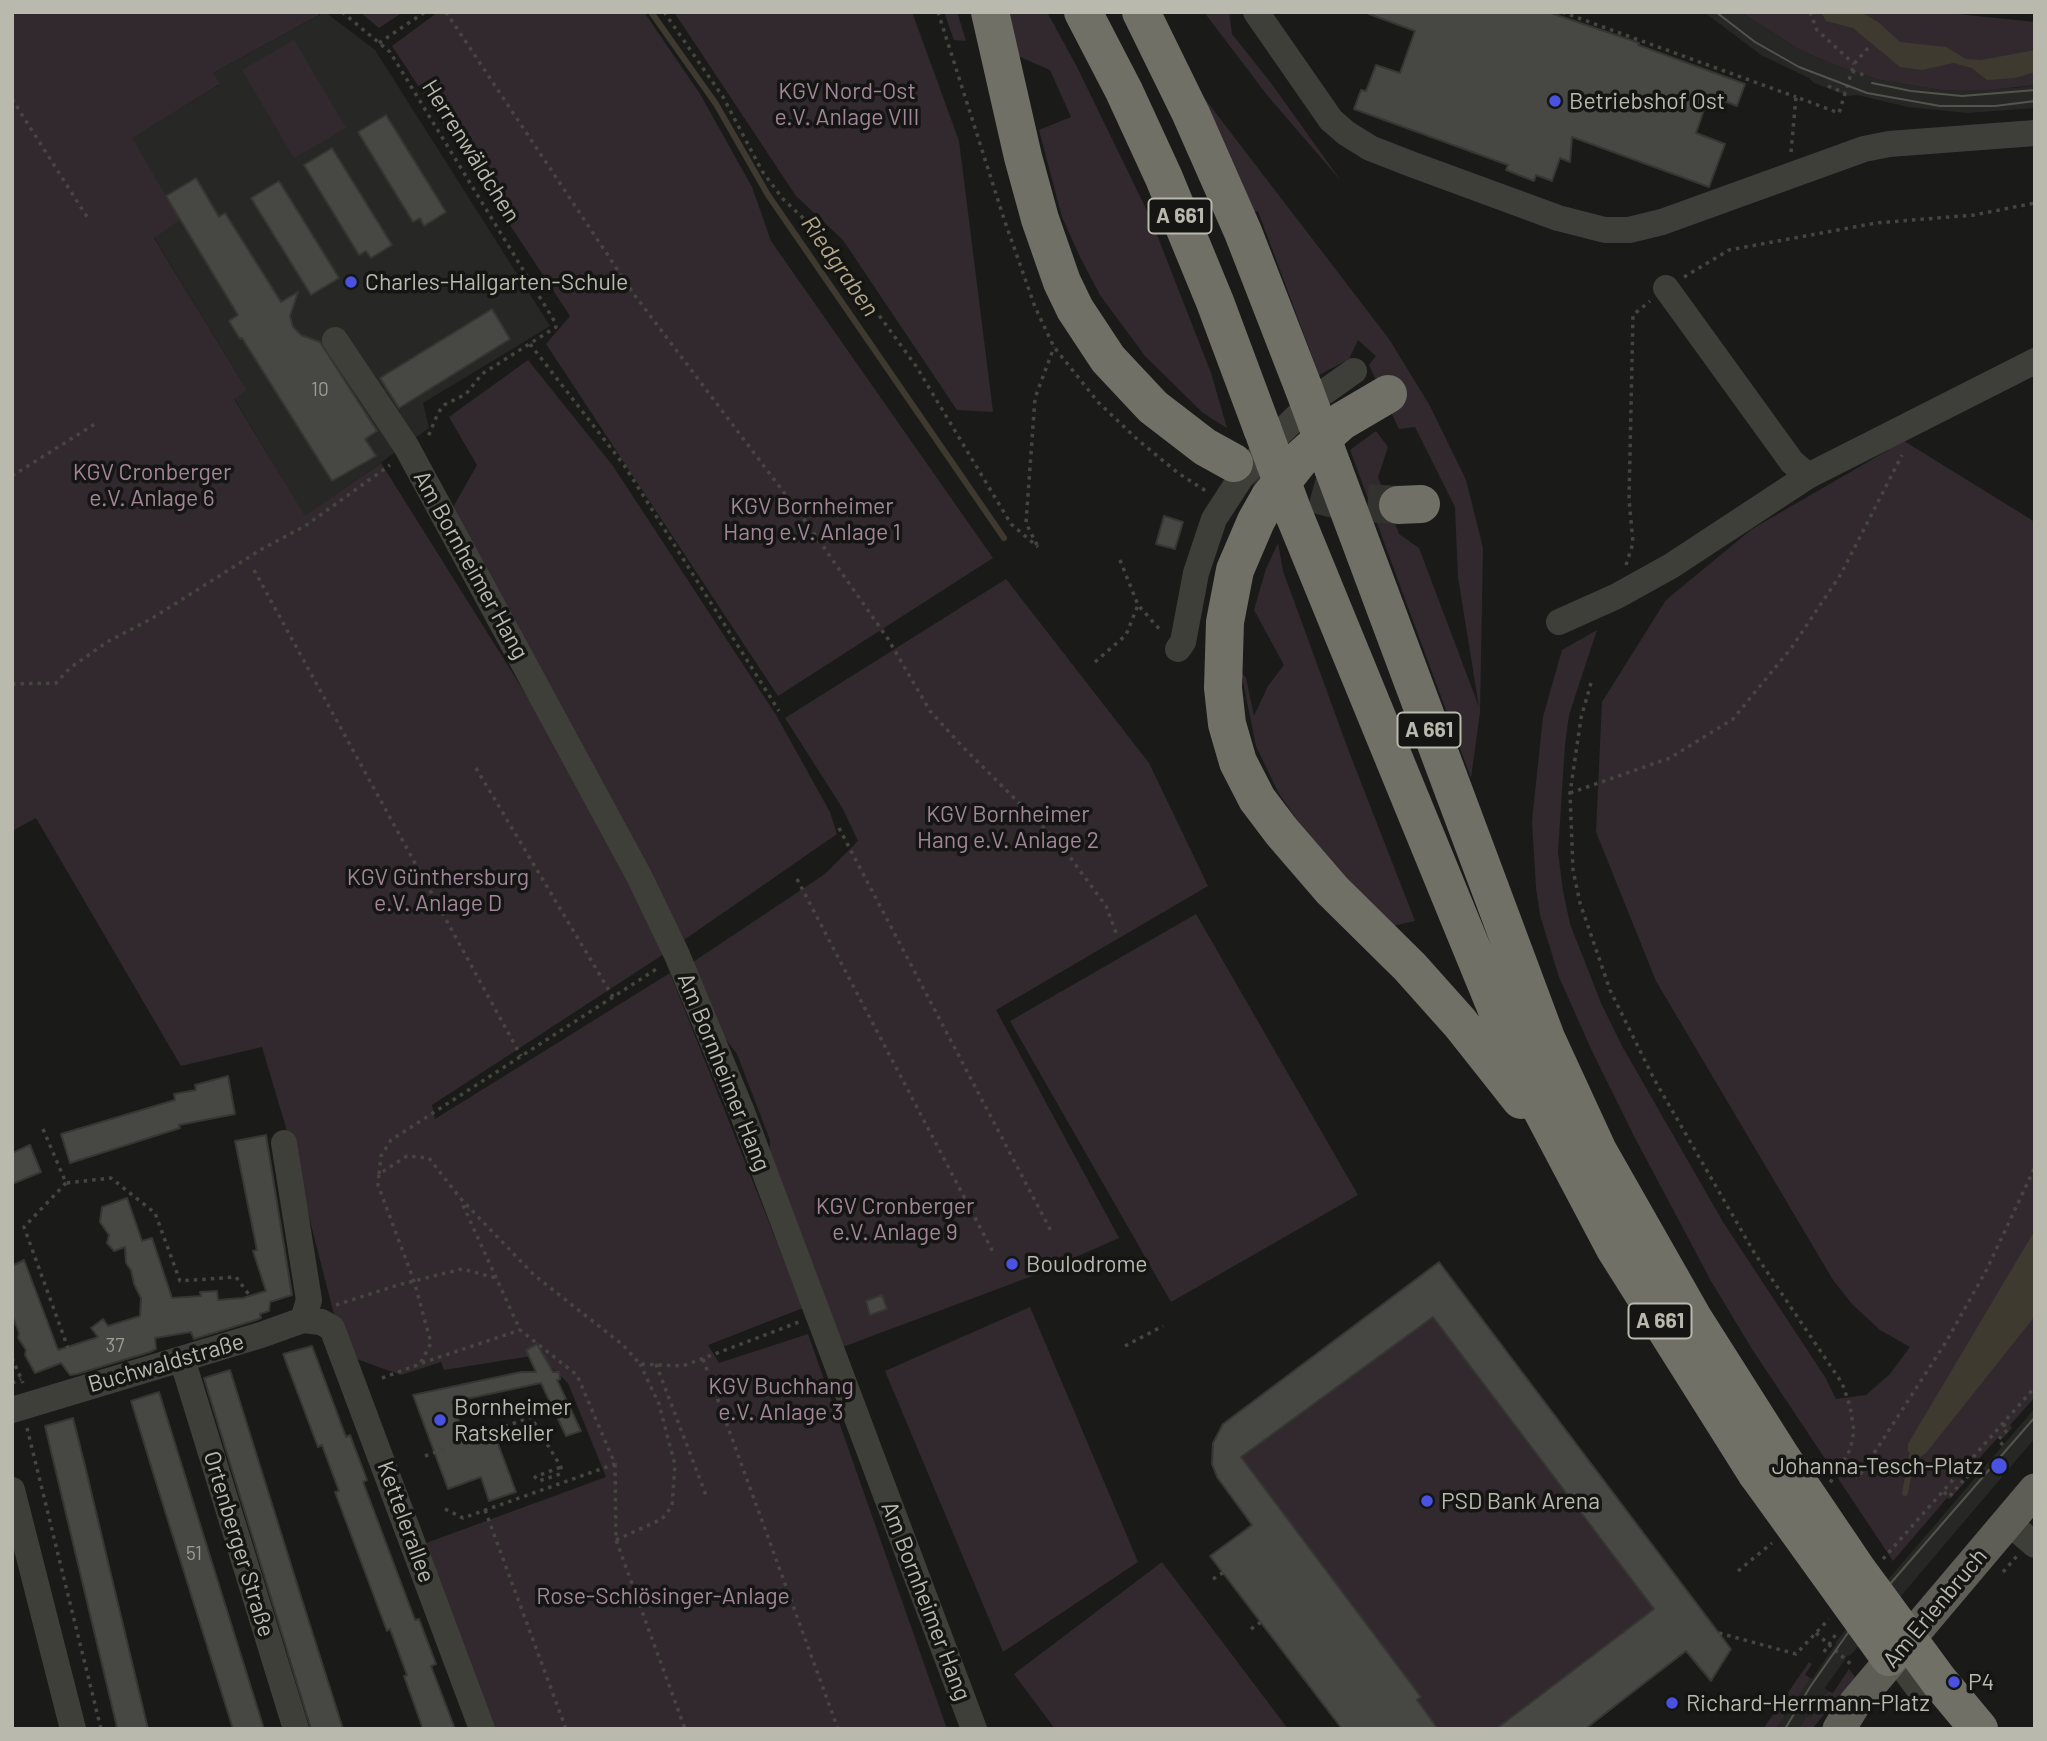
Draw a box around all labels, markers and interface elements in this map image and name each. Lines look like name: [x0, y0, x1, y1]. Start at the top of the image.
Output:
street label: Herrenwäldchen: [416, 75, 526, 227]
park label: KGV Nord-Ost e.V. Anlage VIII: [775, 77, 919, 131]
place label: Betriebshof Ost: [1569, 87, 1725, 115]
marker: Betriebshof Ost: [1547, 93, 1563, 109]
road number: A 661: [1148, 198, 1212, 234]
water label: Riedgraben: [795, 210, 885, 322]
place label: Charles-Hallgarten-Schule: [365, 268, 628, 296]
marker: Charles-Hallgarten-Schule: [343, 274, 359, 290]
house number: 10: [311, 379, 329, 401]
park label: KGV Cronberger e.V. Anlage 6: [73, 458, 231, 512]
street label: Am Bornheimer Hang: [408, 466, 534, 664]
park label: KGV Bornheimer Hang e.V. Anlage 1: [723, 492, 901, 546]
road number: A 661: [1398, 712, 1460, 748]
park label: KGV Bornheimer Hang e.V. Anlage 2: [917, 800, 1099, 854]
park label: KGV Günthersburg e.V. Anlage D: [347, 863, 529, 917]
street label: Am Bornheimer Hang: [672, 969, 776, 1175]
park label: KGV Cronberger e.V. Anlage 9: [816, 1192, 974, 1246]
place label: Boulodrome: [1026, 1250, 1148, 1278]
marker: Boulodrome: [1004, 1256, 1020, 1272]
road number: A 661: [1628, 1304, 1692, 1338]
street label: Buchwaldstraße: [85, 1328, 247, 1398]
house number: 37: [106, 1335, 124, 1357]
park label: KGV Buchhang e.V. Anlage 3: [708, 1372, 854, 1426]
place label: Bornheimer Ratskeller: [454, 1393, 572, 1447]
marker: Bornheimer Ratskeller: [432, 1412, 448, 1428]
street label: Ortenberger Straße: [198, 1448, 280, 1640]
place label: Johanna-Tesch-Platz: [1772, 1452, 1983, 1480]
marker: Johanna-Tesch-Platz: [1989, 1456, 2009, 1476]
street label: Kettelerallee: [371, 1458, 441, 1586]
place label: PSD Bank Arena: [1441, 1487, 1600, 1515]
marker: PSD Bank Arena: [1419, 1493, 1435, 1509]
street label: Am Bornheimer Hang: [875, 1497, 977, 1705]
house number: 51: [186, 1543, 202, 1565]
street label: Am Erlenbruch: [1877, 1543, 1993, 1673]
park label: Rose-Schlösinger-Anlage: [536, 1582, 790, 1610]
place label: P4: [1968, 1668, 1994, 1696]
marker: P4: [1946, 1674, 1962, 1690]
place label: Richard-Herrmann-Platz: [1686, 1689, 1930, 1717]
marker: Richard-Herrmann-Platz: [1664, 1695, 1680, 1711]

